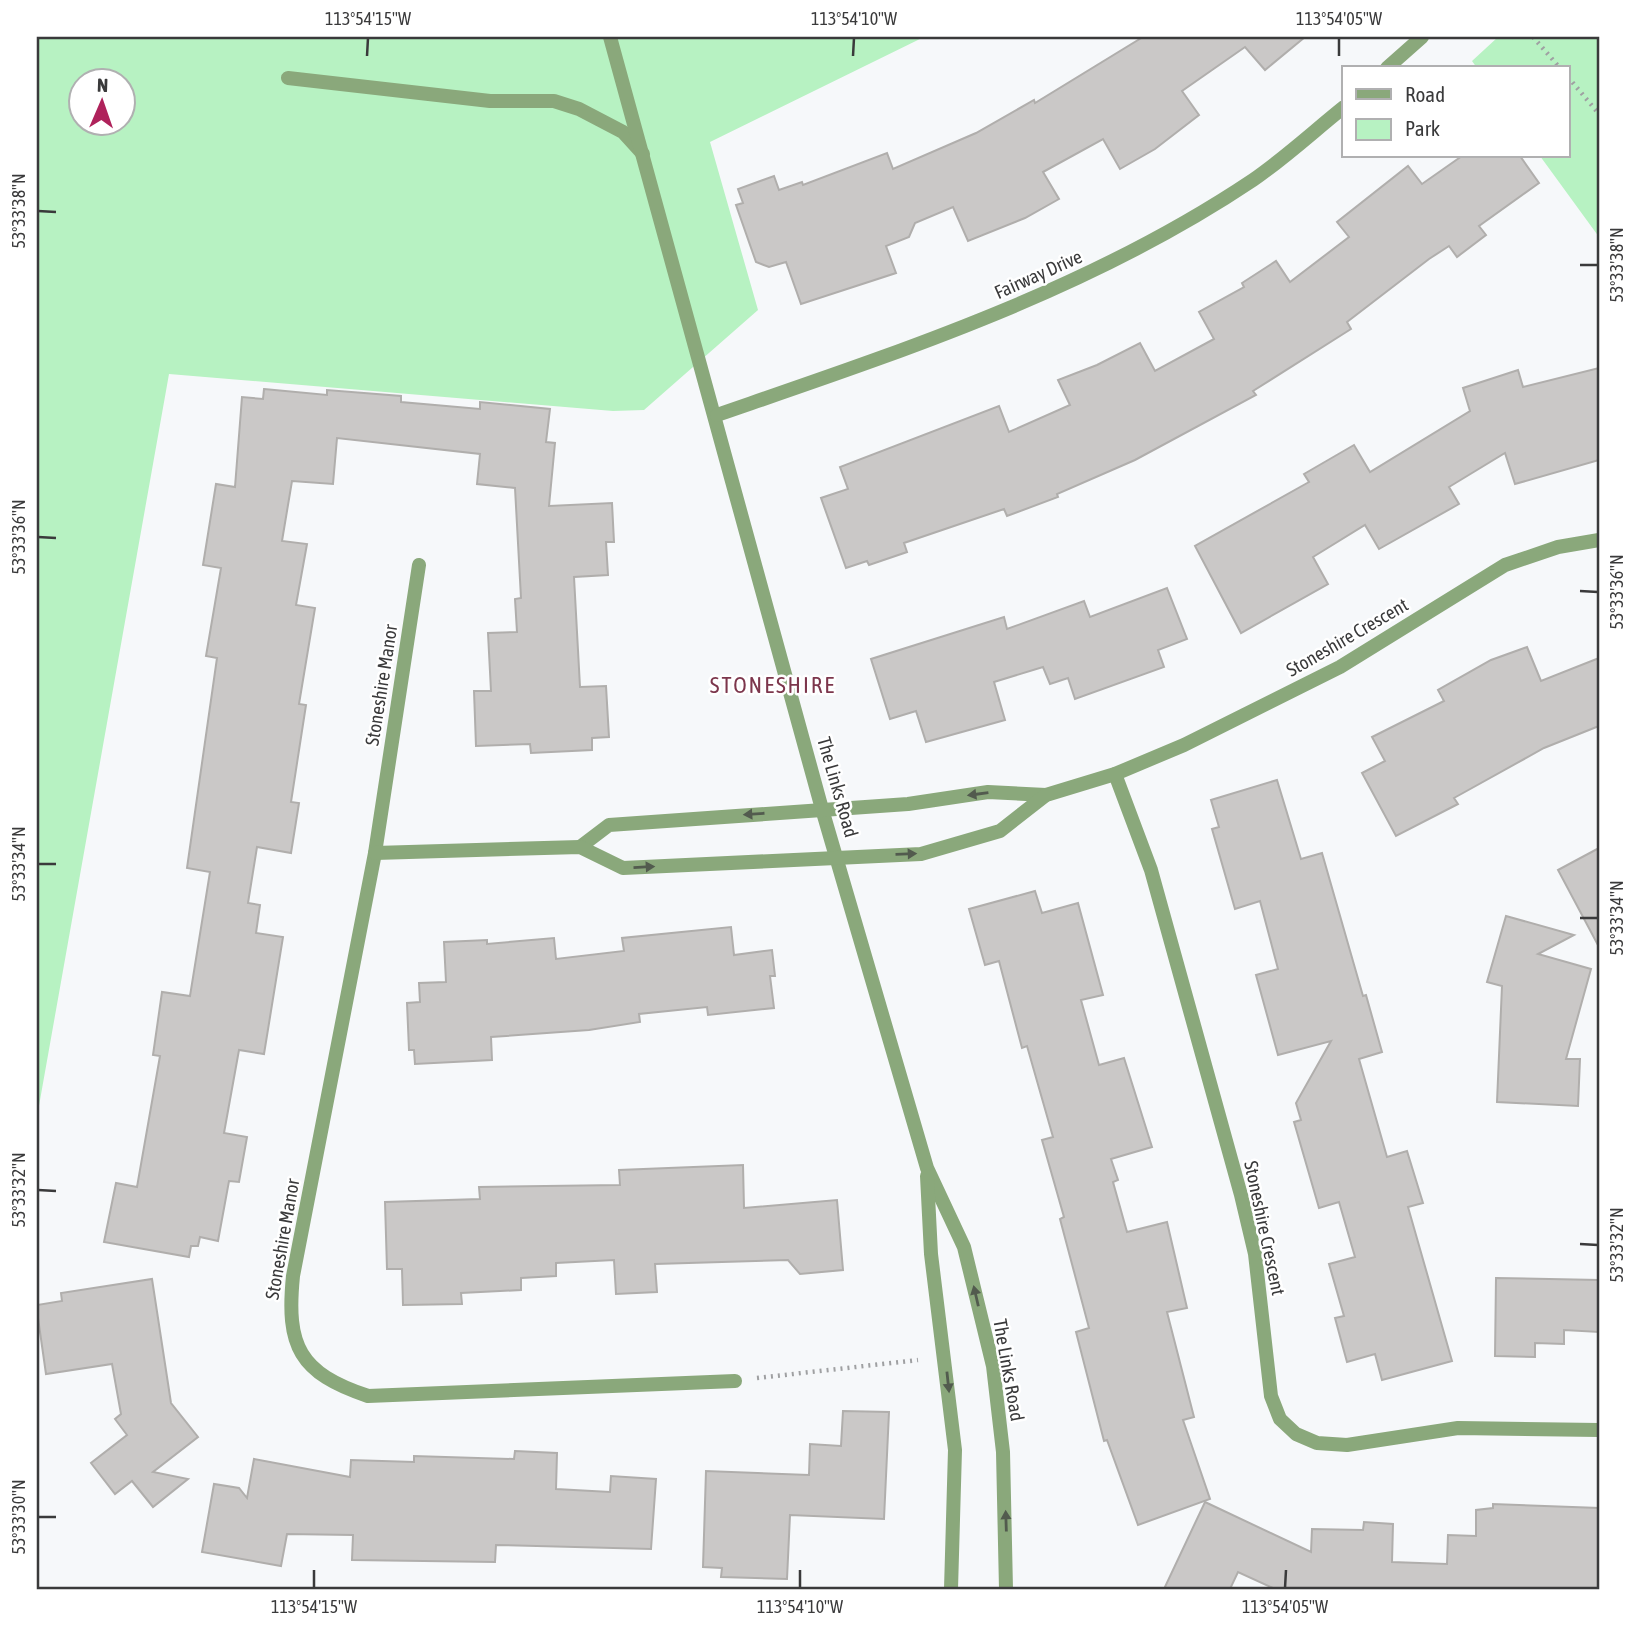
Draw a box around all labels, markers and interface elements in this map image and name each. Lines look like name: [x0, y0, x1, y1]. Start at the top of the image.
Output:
text: 113°54'15"W: [325, 8, 411, 29]
text: 113°54'10"W: [811, 8, 897, 29]
text: 113°54'05"W: [1296, 8, 1382, 29]
north arrow: [66, 66, 136, 136]
legend: [1342, 66, 1570, 158]
text: N: [97, 74, 109, 96]
text: Road: [1405, 82, 1445, 106]
text: Park: [1405, 116, 1440, 140]
text: 53°33'38"N: [8, 173, 29, 249]
text: 53°33'38"N: [1606, 227, 1627, 303]
street label: Fairway Drive: [991, 245, 1085, 303]
text: 53°33'36"N: [8, 499, 29, 575]
text: 53°33'36"N: [1606, 554, 1627, 630]
street label: Stoneshire Crescent: [1282, 593, 1412, 681]
street label: Stoneshire Manor: [361, 622, 402, 747]
district label: STONESHIRE: [710, 672, 836, 698]
street label: The Links Road: [813, 734, 863, 840]
one-way arrow: [967, 788, 989, 799]
one-way arrow: [743, 809, 765, 820]
text: 53°33'34"N: [8, 826, 29, 902]
one-way arrow: [895, 848, 917, 860]
one-way arrow: [633, 861, 655, 872]
text: 53°33'34"N: [1606, 880, 1627, 956]
text: 53°33'32"N: [8, 1152, 29, 1228]
street label: Stoneshire Crescent: [1240, 1159, 1290, 1297]
street label: Stoneshire Manor: [261, 1176, 304, 1301]
text: 53°33'32"N: [1606, 1207, 1627, 1283]
one-way arrow: [970, 1285, 981, 1307]
street label: The Links Road: [989, 1317, 1029, 1423]
one-way arrow: [943, 1371, 954, 1393]
text: 53°33'30"N: [8, 1479, 29, 1555]
one-way arrow: [1000, 1510, 1011, 1532]
text: 113°54'15"W: [271, 1596, 357, 1617]
text: 113°54'10"W: [757, 1596, 843, 1617]
text: 113°54'05"W: [1242, 1596, 1328, 1617]

